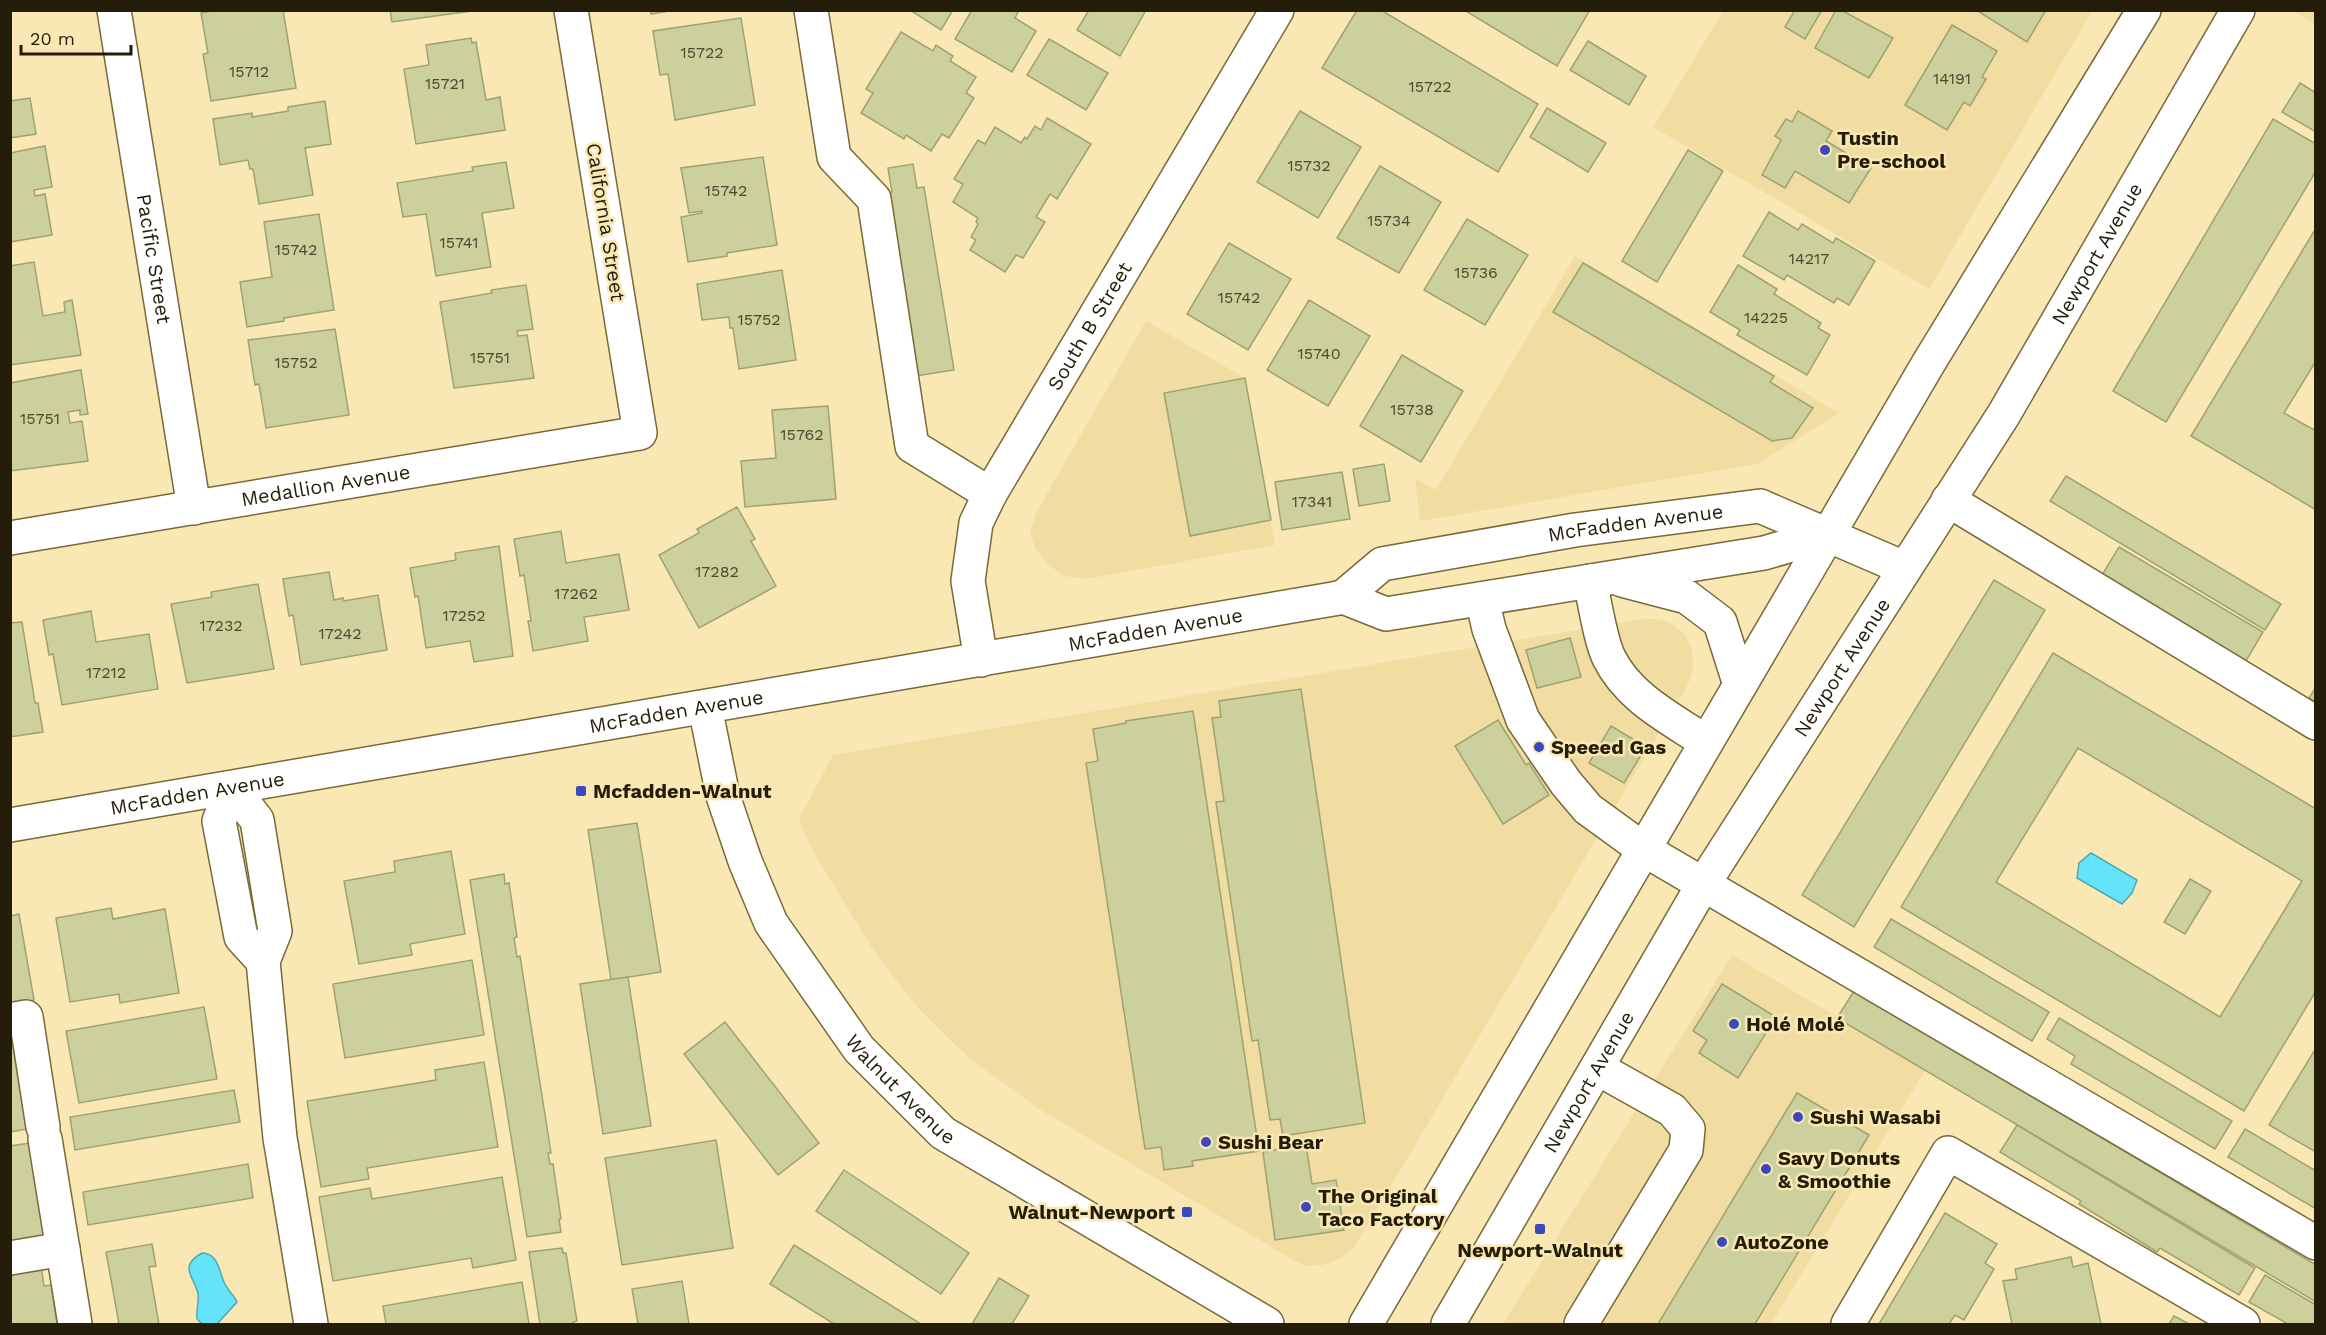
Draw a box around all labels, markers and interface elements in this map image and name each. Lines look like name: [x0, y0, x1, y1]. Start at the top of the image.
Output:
scale bar: [21, 18, 130, 56]
text: 20 m: [30, 28, 75, 49]
house number: 15722: [680, 43, 724, 62]
house number: 15712: [229, 62, 269, 81]
house number: 14191: [1933, 69, 1971, 88]
house number: 15721: [425, 74, 465, 93]
house number: 15722: [1408, 77, 1452, 96]
place label: Tustin Pre-school: [1837, 126, 1946, 173]
street label: California Street: [582, 141, 630, 303]
marker: Tustin Pre-school: [1818, 143, 1832, 157]
house number: 15732: [1287, 156, 1331, 175]
street label: Newport Avenue: [2046, 178, 2147, 329]
house number: 15742: [705, 181, 747, 200]
street label: Pacific Street: [132, 192, 176, 326]
house number: 15734: [1367, 211, 1411, 230]
house number: 15741: [439, 233, 479, 252]
house number: 15742: [275, 240, 317, 259]
house number: 14217: [1789, 249, 1829, 268]
street label: South B Street: [1042, 257, 1137, 395]
house number: 15736: [1454, 263, 1498, 282]
house number: 15742: [1218, 288, 1260, 307]
house number: 14225: [1744, 308, 1788, 327]
house number: 15752: [737, 310, 781, 329]
house number: 15740: [1297, 344, 1341, 363]
house number: 15751: [470, 348, 510, 367]
house number: 15752: [274, 353, 318, 372]
house number: 15738: [1390, 400, 1434, 419]
house number: 15751: [20, 409, 60, 428]
house number: 15762: [780, 425, 824, 444]
street label: Medallion Avenue: [239, 459, 412, 511]
house number: 17341: [1292, 492, 1332, 511]
street label: McFadden Avenue: [1546, 499, 1724, 547]
house number: 17282: [695, 562, 739, 581]
house number: 17262: [554, 584, 598, 603]
street label: Newport Avenue: [1789, 593, 1895, 741]
street label: McFadden Avenue: [1066, 603, 1244, 656]
house number: 17252: [442, 606, 486, 625]
house number: 17232: [199, 616, 243, 635]
house number: 17242: [318, 624, 362, 643]
house number: 17212: [86, 663, 126, 682]
street label: McFadden Avenue: [587, 684, 765, 738]
place label: Speeed Gas: [1551, 735, 1666, 759]
marker: Speeed Gas: [1532, 740, 1546, 754]
street label: McFadden Avenue: [108, 766, 286, 820]
place label: Mcfadden-Walnut: [593, 779, 772, 803]
marker: Mcfadden-Walnut: [574, 784, 588, 798]
street label: Newport Avenue: [1538, 1007, 1639, 1157]
place label: Holé Molé: [1746, 1012, 1845, 1036]
marker: Holé Molé: [1727, 1017, 1741, 1031]
street label: Walnut Avenue: [840, 1030, 959, 1149]
place label: Sushi Wasabi: [1810, 1105, 1941, 1129]
marker: Sushi Wasabi: [1791, 1110, 1805, 1124]
place label: Sushi Bear: [1218, 1130, 1324, 1154]
marker: Sushi Bear: [1199, 1135, 1213, 1149]
place label: Savy Donuts & Smoothie: [1778, 1146, 1901, 1193]
marker: Savy Donuts & Smoothie: [1759, 1162, 1773, 1176]
place label: The Original Taco Factory: [1318, 1184, 1445, 1231]
place label: Walnut-Newport: [1008, 1200, 1175, 1224]
marker: The Original Taco Factory: [1299, 1200, 1313, 1214]
marker: Walnut-Newport: [1180, 1205, 1194, 1219]
marker: Newport-Walnut: [1533, 1222, 1547, 1236]
place label: AutoZone: [1734, 1230, 1829, 1254]
marker: AutoZone: [1715, 1235, 1729, 1249]
place label: Newport-Walnut: [1457, 1238, 1623, 1262]

